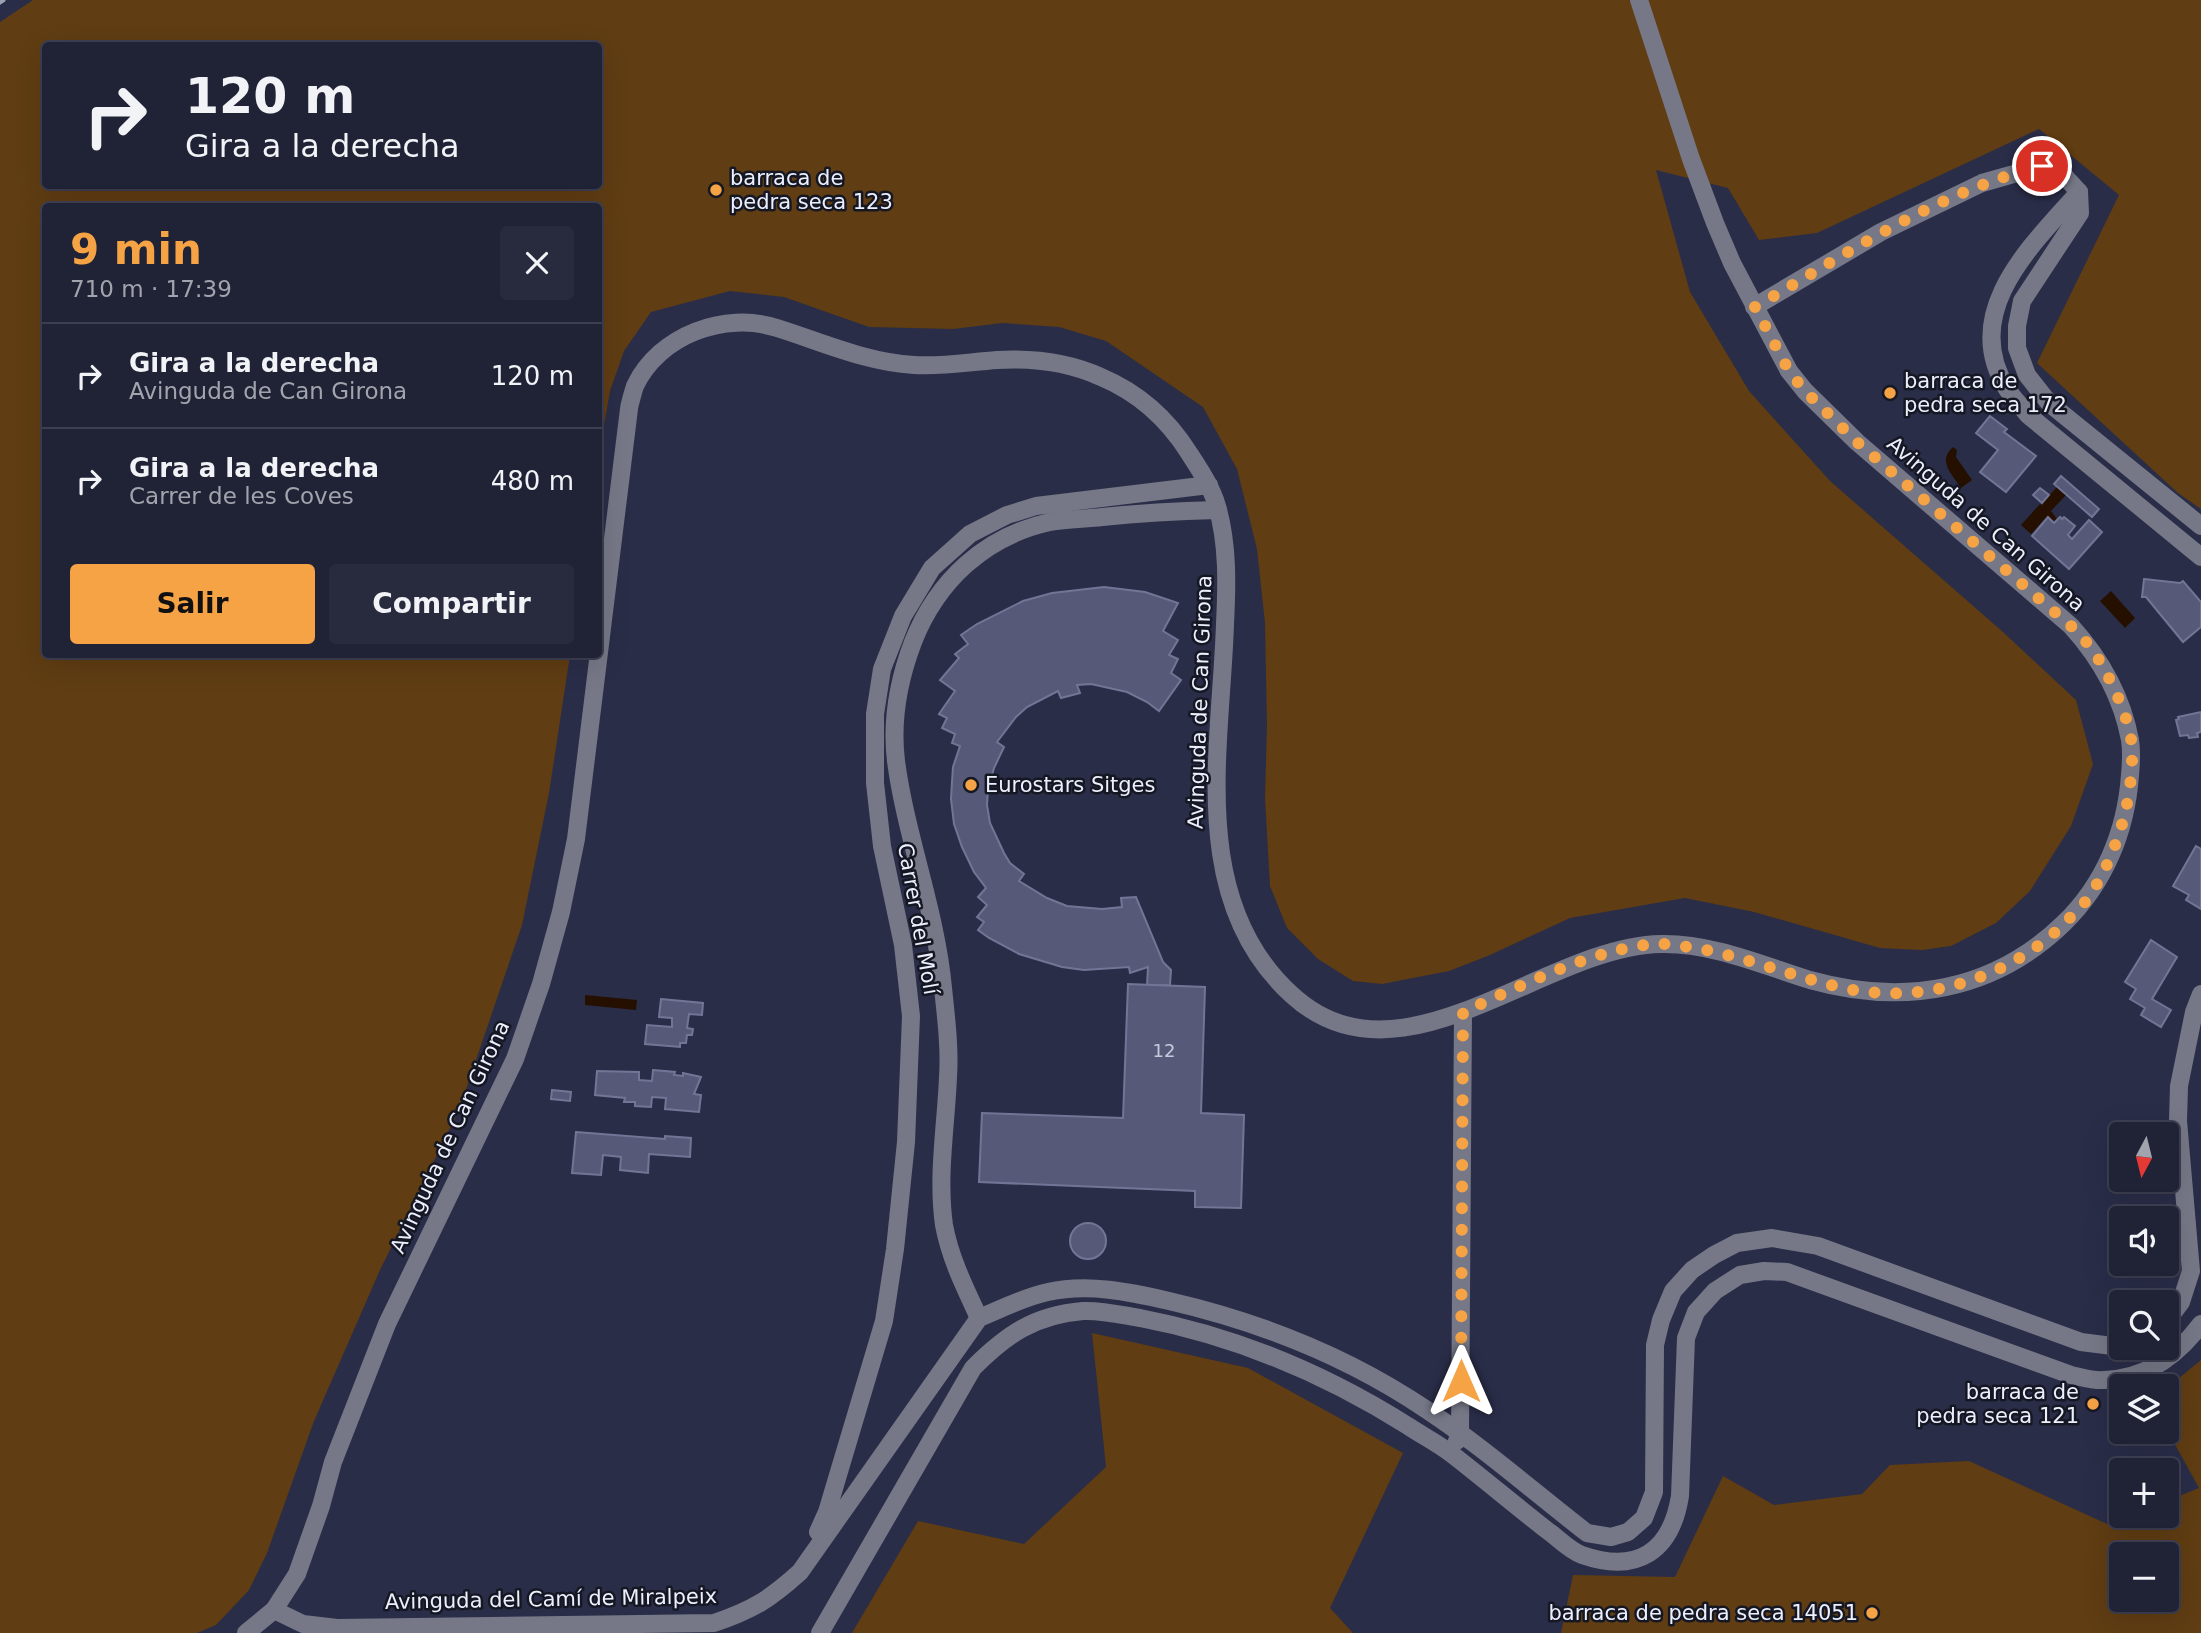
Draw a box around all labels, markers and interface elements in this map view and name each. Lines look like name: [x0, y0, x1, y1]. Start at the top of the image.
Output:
text: 120 m: [185, 68, 355, 125]
icon: right: [70, 70, 161, 161]
text: Gira a la derecha: [185, 127, 460, 165]
pin: [2012, 136, 2072, 196]
icon: arrive: [2023, 147, 2061, 185]
place label: barraca de pedra seca 123: [730, 166, 893, 214]
marker: barraca de pedra seca 123: [708, 182, 724, 198]
text: 9 min: [70, 225, 202, 274]
button: close: [500, 226, 574, 300]
text: 710 m · 17:39: [70, 276, 232, 302]
text: Gira a la derecha: [129, 348, 379, 378]
icon: right: [70, 357, 108, 395]
text: 120 m: [491, 361, 574, 391]
place label: barraca de pedra seca 172: [1904, 369, 2067, 417]
text: Avinguda de Can Girona: [129, 378, 407, 404]
marker: barraca de pedra seca 172: [1882, 385, 1898, 401]
street label: Avinguda de Can Girona: [1882, 432, 2090, 616]
text: Gira a la derecha: [129, 453, 379, 483]
icon: right: [70, 462, 108, 500]
text: 480 m: [491, 466, 574, 496]
text: Carrer de les Coves: [129, 483, 354, 509]
button: Salir: [70, 564, 315, 644]
button: Compartir: [329, 564, 574, 644]
street label: Avinguda de Can Girona: [1184, 575, 1216, 829]
place label: Eurostars Sitges: [985, 773, 1155, 797]
marker: Eurostars Sitges: [963, 777, 979, 793]
street label: Carrer del Molí: [893, 841, 943, 998]
street label: Avinguda de Can Girona: [385, 1017, 515, 1257]
house number: 12: [1153, 1040, 1175, 1061]
north arrow: [2109, 1122, 2179, 1192]
map controls: [2109, 1122, 2179, 1612]
button: sound: [2109, 1206, 2179, 1276]
button: search: [2109, 1290, 2179, 1360]
position arrow: [1424, 1344, 1498, 1418]
button: layers: [2109, 1374, 2179, 1444]
place label: barraca de pedra seca 121: [1916, 1380, 2079, 1428]
marker: barraca de pedra seca 121: [2085, 1396, 2101, 1412]
button: +: [2109, 1458, 2179, 1528]
button: −: [2109, 1542, 2179, 1612]
street label: Avinguda del Camí de Miralpeix: [385, 1584, 717, 1614]
place label: barraca de pedra seca 14051: [1549, 1601, 1858, 1625]
marker: barraca de pedra seca 14051: [1864, 1605, 1880, 1621]

